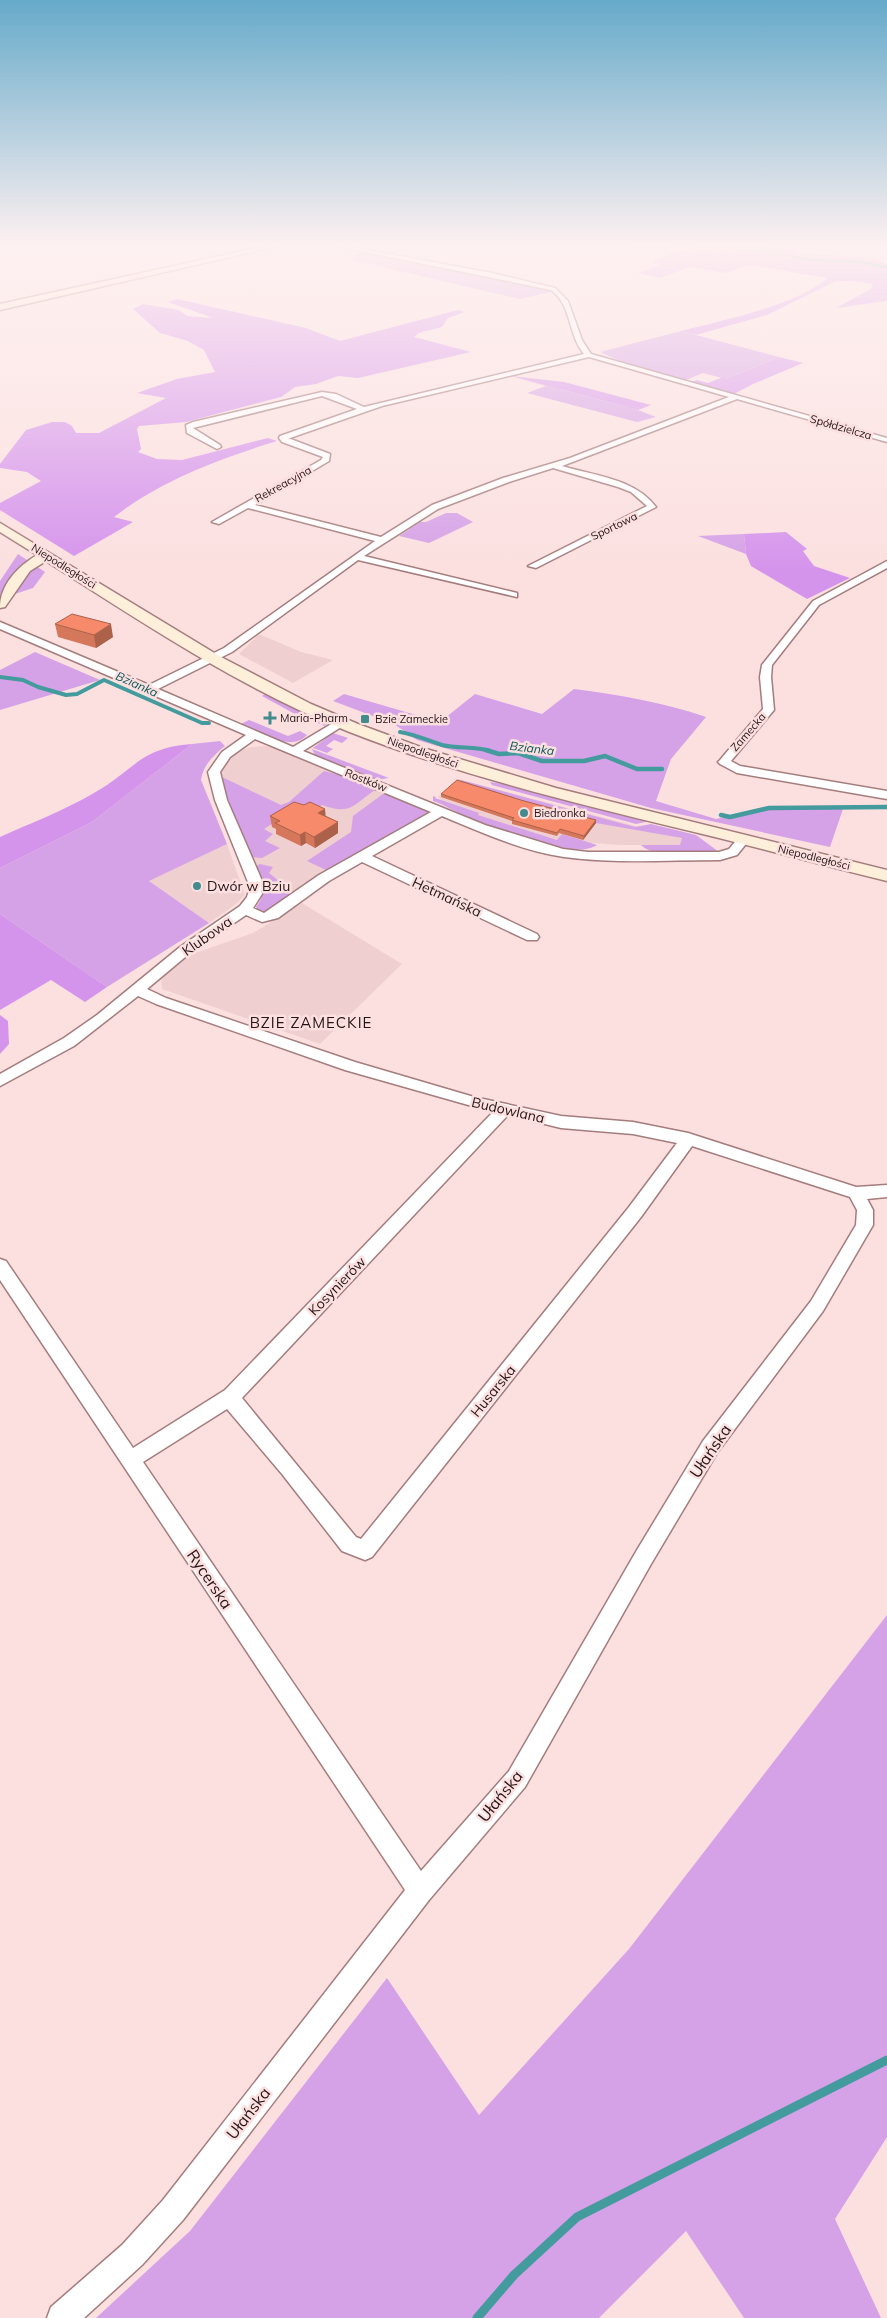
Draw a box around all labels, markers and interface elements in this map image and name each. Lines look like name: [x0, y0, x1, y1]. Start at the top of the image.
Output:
street label: Spółdzielcza: [809, 412, 873, 442]
street label: Rekreacyjna: [252, 463, 314, 505]
street label: Sportowa: [588, 509, 640, 543]
street label: Niepodległości: [29, 540, 99, 592]
water label: Bzianka: [113, 668, 161, 700]
street label: Zamecka: [728, 710, 768, 754]
place label: Maria-Pharm: [280, 711, 348, 725]
marker: Maria-Pharm: [264, 712, 276, 724]
place label: Bzie Zameckie: [375, 712, 448, 726]
marker: Bzie Zameckie: [359, 713, 371, 725]
street label: Niepodległości: [386, 733, 460, 771]
water label: Bzianka: [509, 738, 555, 758]
street label: Rostków: [343, 765, 390, 795]
place label: Biedronka: [534, 806, 586, 820]
marker: Biedronka: [518, 807, 530, 819]
street label: Niepodległości: [776, 841, 852, 873]
street label: Hetmańska: [409, 873, 485, 921]
place label: Dwór w Bziu: [207, 877, 290, 895]
marker: Dwór w Bziu: [191, 880, 203, 892]
street label: Klubowa: [178, 912, 236, 960]
district label: BZIE ZAMECKIE: [250, 1013, 372, 1032]
street label: Budowlana: [470, 1093, 546, 1127]
street label: Kosynierów: [304, 1253, 370, 1319]
street label: Husarska: [467, 1361, 519, 1421]
street label: Ułańska: [685, 1420, 735, 1482]
street label: Rycerska: [183, 1545, 237, 1613]
street label: Ułańska: [473, 1766, 527, 1826]
street label: Ułańska: [222, 2083, 274, 2143]

